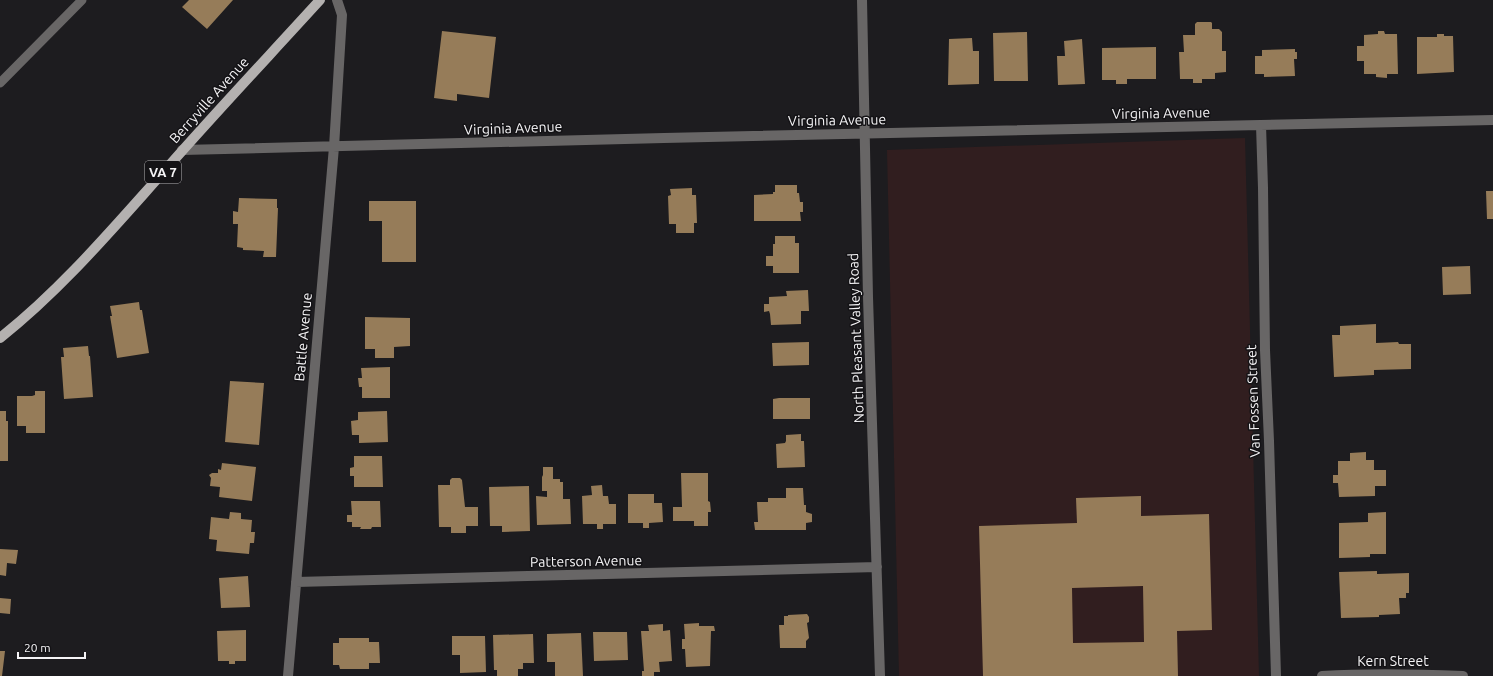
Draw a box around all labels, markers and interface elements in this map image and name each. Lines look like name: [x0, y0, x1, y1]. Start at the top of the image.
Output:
street label: Berryville Avenue: [166, 54, 252, 146]
street label: Virginia Avenue: [1112, 104, 1210, 122]
street label: Virginia Avenue: [788, 111, 886, 129]
street label: Virginia Avenue: [464, 118, 562, 138]
road number: VA 7: [145, 161, 181, 183]
street label: North Pleasant Valley Road: [845, 253, 867, 423]
street label: Battle Avenue: [291, 292, 315, 382]
street label: Van Fossen Street: [1243, 344, 1263, 458]
street label: Patterson Avenue: [530, 552, 642, 570]
scale bar: [18, 634, 85, 660]
text: 20 m: [24, 641, 51, 654]
street label: Kern Street: [1357, 653, 1429, 669]

